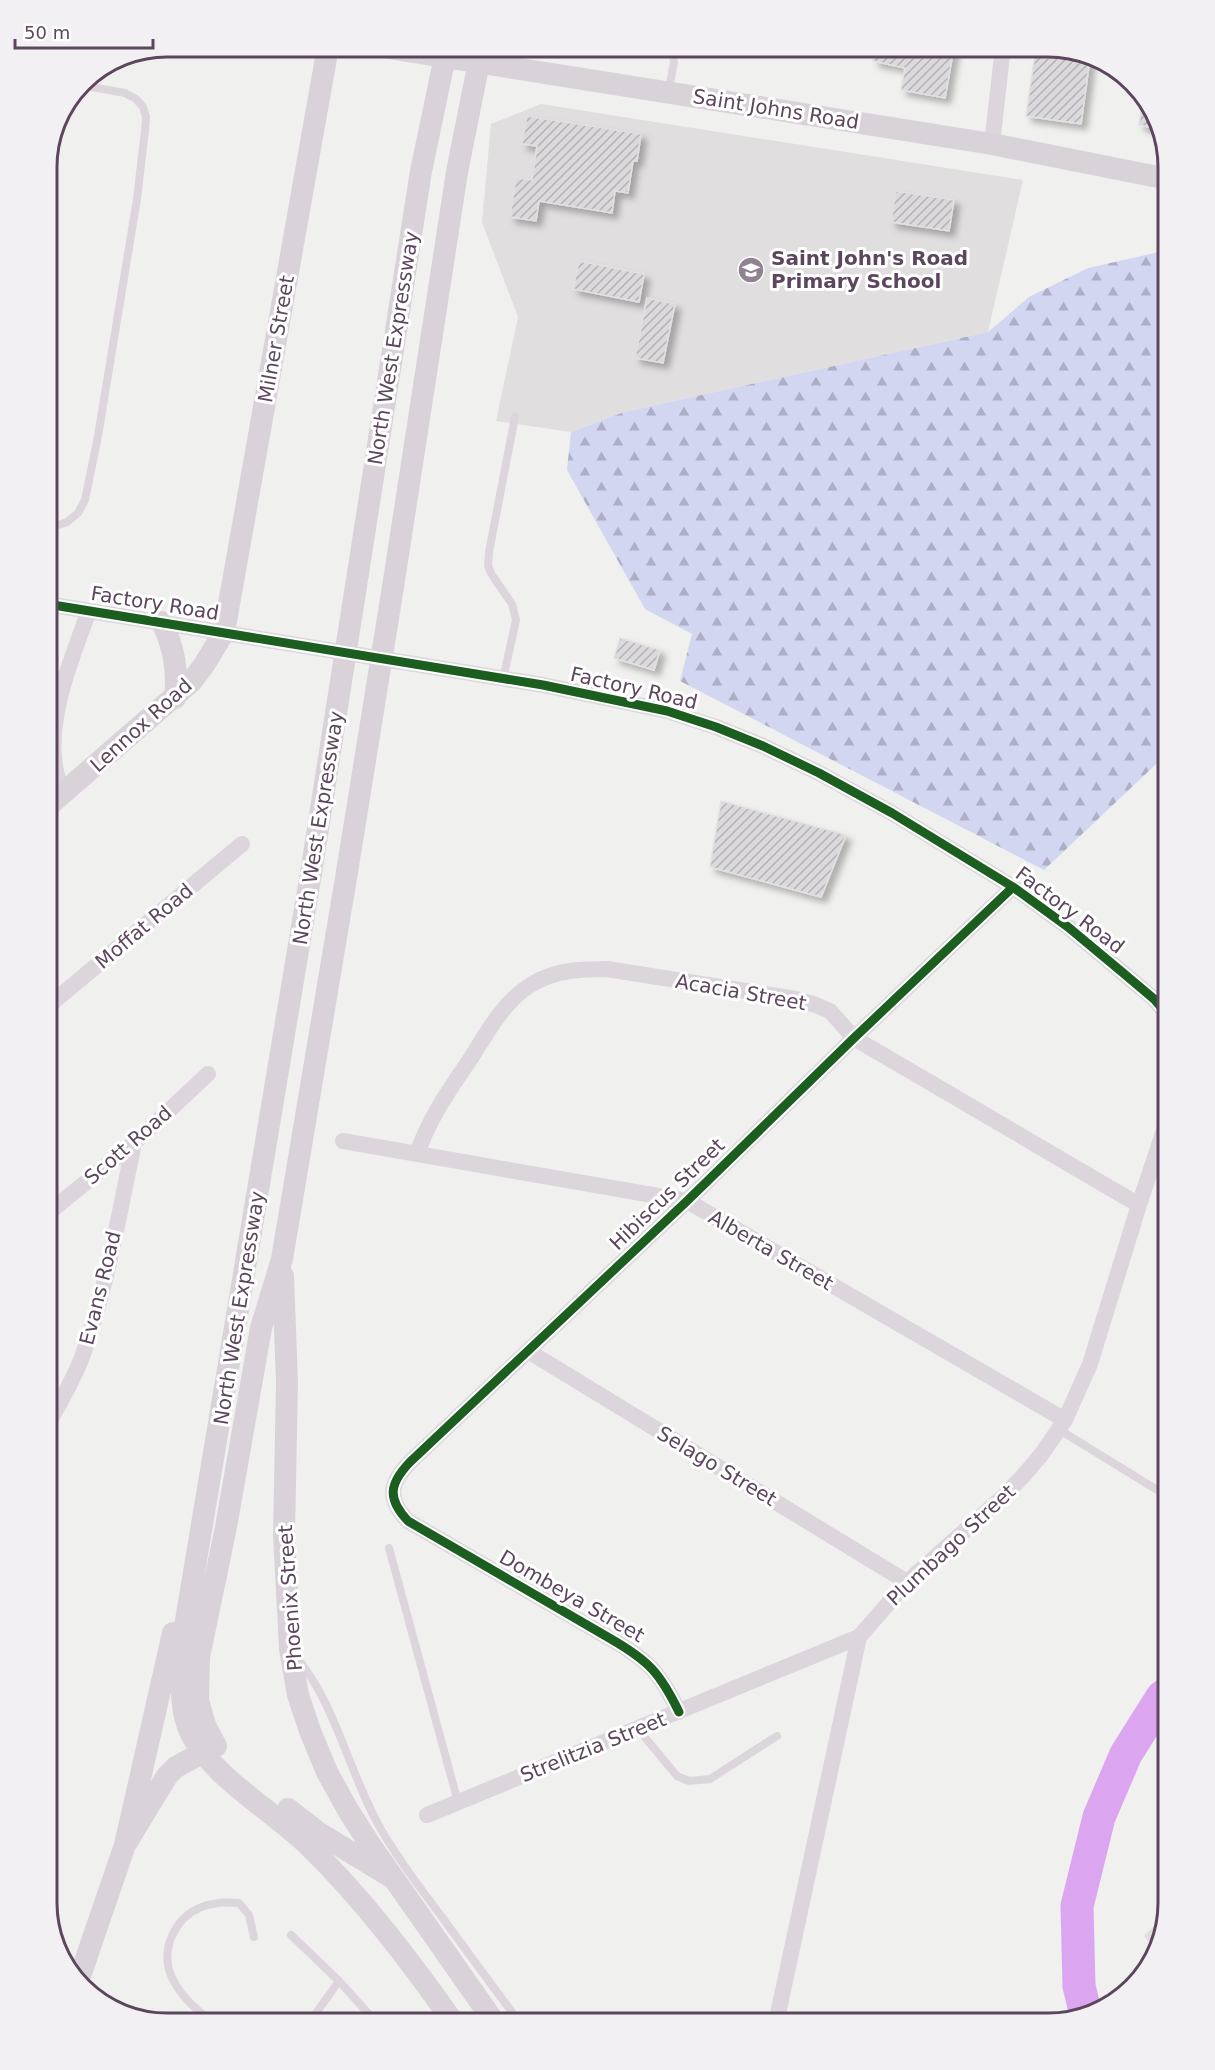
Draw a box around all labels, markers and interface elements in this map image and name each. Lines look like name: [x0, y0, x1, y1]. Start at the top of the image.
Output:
scale bar: [15, 12, 153, 50]
text: 50 m: [24, 22, 70, 43]
street label: Saint Johns Road: [691, 84, 861, 134]
street label: North West Expressway: [363, 229, 423, 467]
place label: Saint John's Road Primary School: [771, 246, 968, 293]
school or university icon: Saint John's Road Primary School: [736, 255, 766, 285]
street label: Milner Street: [253, 273, 299, 404]
street label: Factory Road: [89, 581, 221, 625]
street label: Factory Road: [568, 662, 700, 714]
street label: Lennox Road: [85, 673, 197, 777]
street label: North West Expressway: [288, 709, 348, 947]
street label: Factory Road: [1011, 861, 1129, 959]
street label: Moffat Road: [90, 878, 198, 974]
street label: Acacia Street: [674, 969, 808, 1015]
street label: Scott Road: [79, 1100, 177, 1190]
street label: Hibiscus Street: [605, 1133, 730, 1255]
street label: North West Expressway: [209, 1189, 269, 1427]
street label: Alberta Street: [705, 1205, 838, 1295]
street label: Evans Road: [74, 1229, 126, 1347]
street label: Selago Street: [653, 1421, 781, 1511]
street label: Plumbago Street: [882, 1479, 1020, 1611]
street label: Phoenix Street: [273, 1524, 307, 1672]
street label: Dombeya Street: [495, 1545, 649, 1647]
street label: Strelitzia Street: [517, 1707, 670, 1787]

